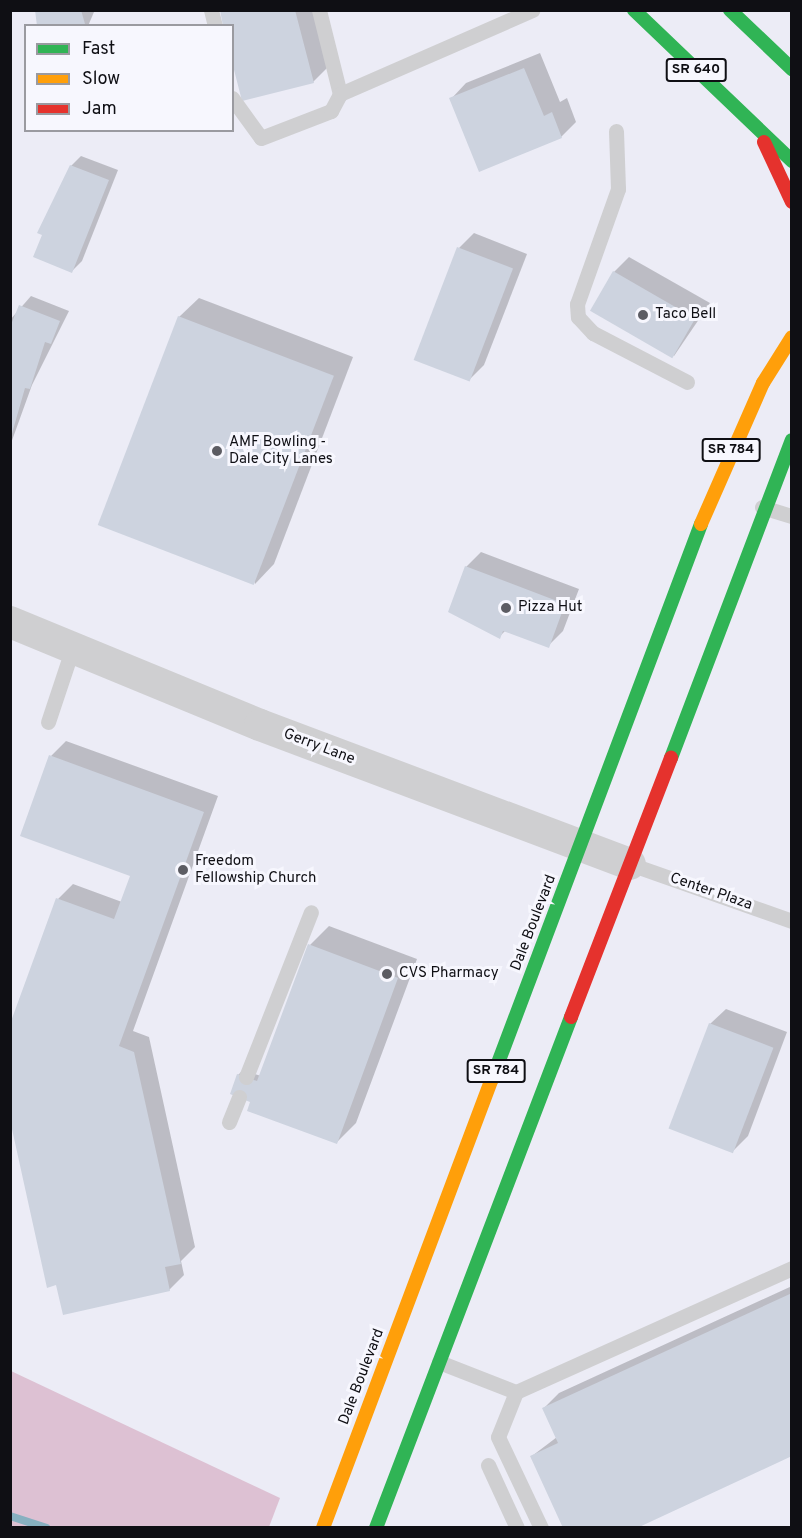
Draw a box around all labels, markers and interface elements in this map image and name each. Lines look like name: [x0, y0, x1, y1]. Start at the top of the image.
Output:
legend: [24, 24, 234, 132]
text: Fast: [82, 38, 115, 61]
road number: SR 640: [664, 59, 728, 81]
text: Slow: [82, 68, 120, 91]
text: Jam: [82, 98, 117, 121]
place label: Taco Bell: [655, 306, 716, 324]
marker: Taco Bell: [636, 308, 650, 322]
place label: AMF Bowling - Dale City Lanes: [229, 433, 333, 468]
road number: SR 784: [701, 439, 761, 461]
marker: AMF Bowling - Dale City Lanes: [210, 444, 224, 458]
place label: Pizza Hut: [518, 599, 582, 617]
marker: Pizza Hut: [499, 601, 513, 615]
street label: Gerry Lane: [281, 725, 357, 769]
place label: Freedom Fellowship Church: [195, 852, 316, 887]
marker: Freedom Fellowship Church: [176, 863, 190, 877]
street label: Center Plaza: [667, 869, 755, 915]
street label: Dale Boulevard: [507, 873, 561, 973]
place label: CVS Pharmacy: [399, 965, 499, 983]
marker: CVS Pharmacy: [380, 967, 394, 981]
road number: SR 784: [466, 1060, 526, 1082]
street label: Dale Boulevard: [335, 1327, 389, 1427]

